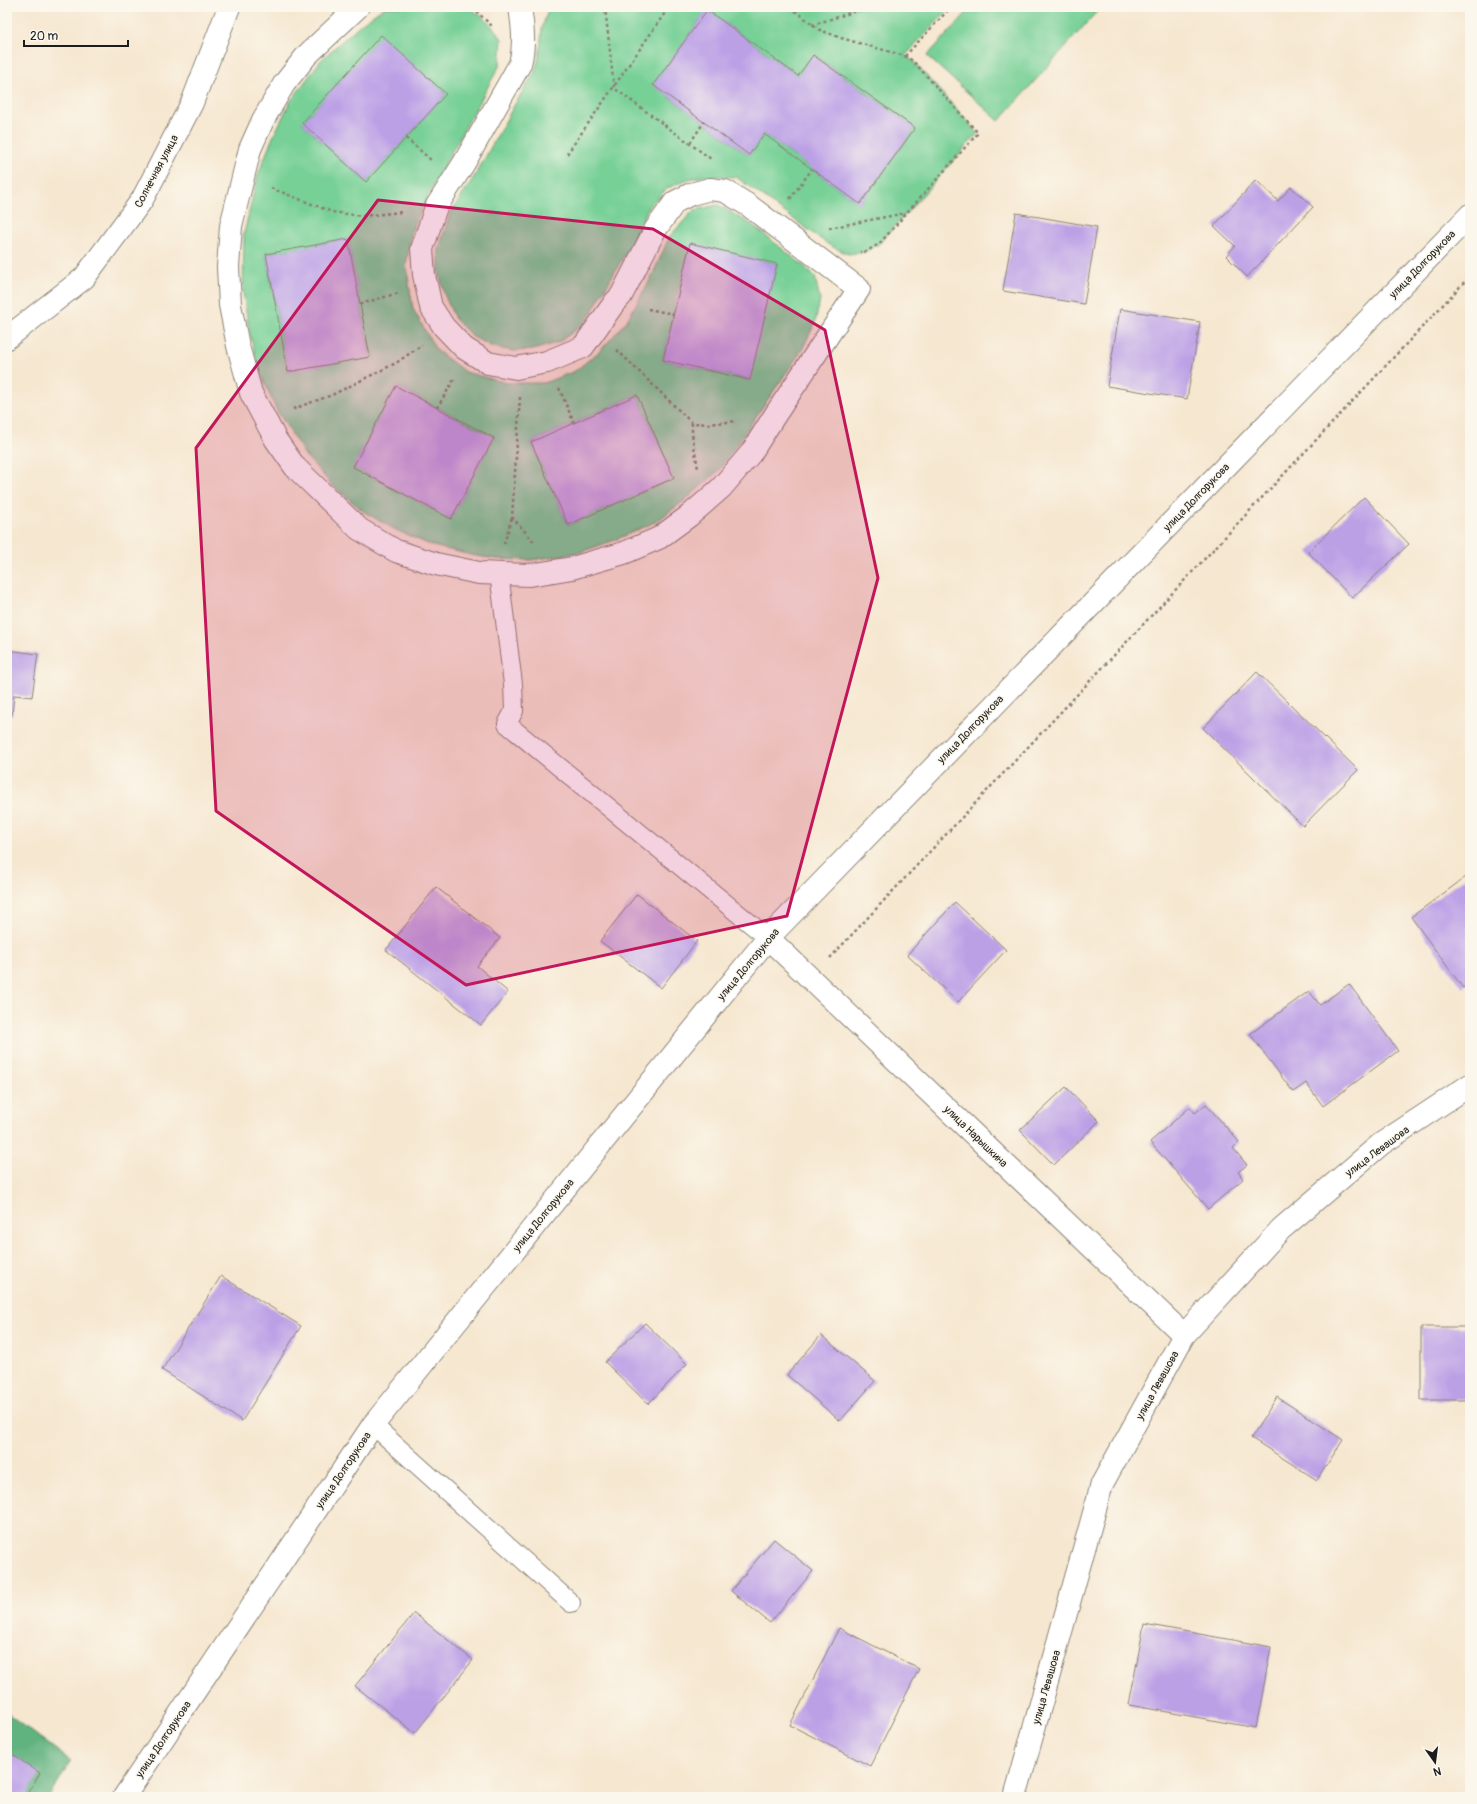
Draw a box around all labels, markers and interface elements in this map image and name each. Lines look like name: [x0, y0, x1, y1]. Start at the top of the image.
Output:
scale bar: [24, 22, 128, 48]
text: 20 m: [30, 29, 59, 44]
street label: Солнечная улица: [132, 133, 181, 210]
street label: улица Долгорукова: [1386, 228, 1458, 302]
street label: улица Долгорукова: [1160, 461, 1232, 535]
street label: улица Долгорукова: [934, 693, 1006, 767]
street label: улица Долгорукова: [714, 926, 782, 1004]
street label: улица Нарышкина: [941, 1102, 1010, 1170]
street label: улица Левашова: [1342, 1123, 1412, 1180]
street label: улица Долгорукова: [509, 1176, 577, 1255]
street label: улица Левашова: [1133, 1349, 1182, 1423]
street label: улица Долгорукова: [312, 1429, 374, 1512]
street label: улица Левашова: [1029, 1649, 1063, 1727]
street label: улица Долгорукова: [132, 1698, 194, 1781]
north arrow: [1415, 1742, 1455, 1782]
text: N: [1432, 1764, 1442, 1779]

